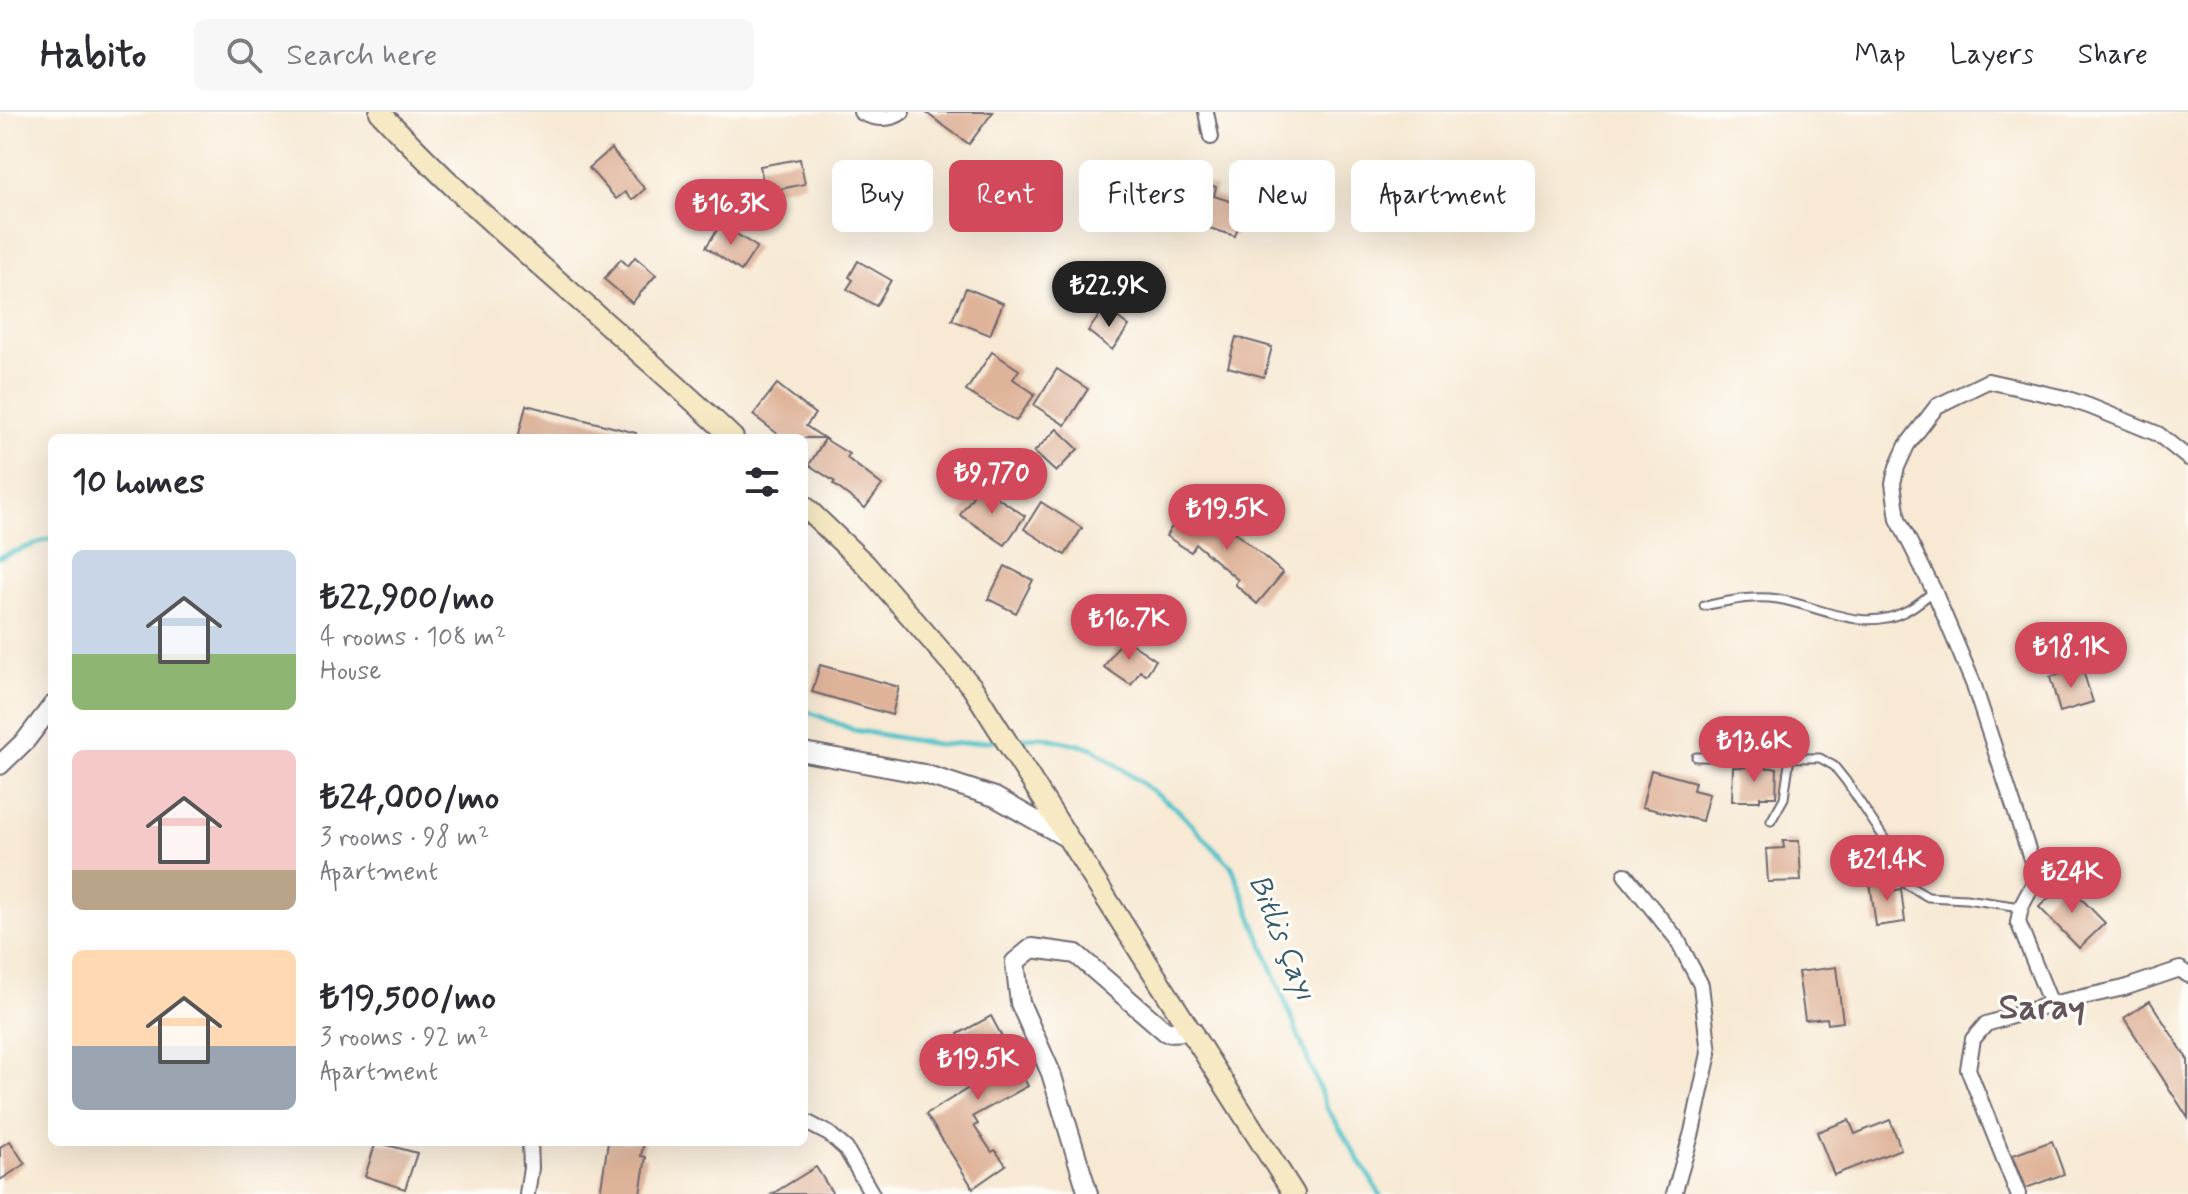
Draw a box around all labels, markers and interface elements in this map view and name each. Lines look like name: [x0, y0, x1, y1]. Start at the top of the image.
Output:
search box: [194, 19, 754, 91]
text: Habito: [40, 31, 146, 80]
icon: search: [222, 33, 266, 77]
text: Search here: [286, 36, 437, 75]
text: Map: [1855, 37, 1906, 74]
text: Layers: [1950, 37, 2034, 74]
text: Share: [2078, 37, 2148, 74]
chip: Buy: [832, 160, 933, 232]
chip: Rent: [949, 160, 1063, 232]
chip: Filters: [1079, 160, 1213, 232]
chip: New: [1229, 160, 1335, 232]
chip: Apartment: [1351, 160, 1535, 232]
pin: ₺16.3K: [666, 179, 796, 247]
text: ₺16.3K: [693, 188, 769, 222]
pin: ₺22.9K: [1044, 261, 1174, 329]
text: ₺22.9K: [1070, 270, 1148, 304]
pin: ₺9,770: [927, 448, 1057, 516]
text: ₺9,770: [954, 457, 1030, 491]
text: 10 homes: [72, 460, 205, 505]
icon: filters: [740, 460, 784, 504]
pin: ₺19.5K: [1162, 484, 1292, 552]
text: ₺19.5K: [1186, 493, 1268, 527]
text: ₺22,900/mo: [320, 576, 494, 621]
icon: home: [136, 582, 232, 678]
pin: ₺16.7K: [1064, 594, 1194, 662]
text: ₺16.7K: [1089, 603, 1169, 637]
text: 4 rooms · 108 m²: [320, 621, 506, 655]
pin: ₺18.1K: [2006, 622, 2136, 690]
text: ₺18.1K: [2033, 631, 2109, 665]
text: House: [320, 655, 381, 689]
pin: ₺13.6K: [1689, 716, 1819, 784]
text: ₺13.6K: [1717, 725, 1791, 759]
text: ₺24,000/mo: [320, 776, 499, 821]
icon: home: [136, 782, 232, 878]
text: 3 rooms · 98 m²: [320, 821, 489, 855]
pin: ₺21.4K: [1822, 835, 1952, 903]
text: ₺21.4K: [1848, 844, 1926, 878]
pin: ₺24K: [2025, 847, 2119, 915]
text: Apartment: [320, 855, 438, 889]
text: ₺24K: [2041, 856, 2103, 890]
water label: Bitlis Çayı: [1239, 869, 1324, 1006]
text: ₺19,500/mo: [320, 976, 496, 1021]
icon: home: [136, 982, 232, 1078]
district label: Saray: [1999, 985, 2085, 1032]
text: 3 rooms · 92 m²: [320, 1021, 489, 1055]
pin: ₺19.5K: [913, 1034, 1043, 1102]
text: ₺19.5K: [937, 1043, 1019, 1077]
text: Apartment: [320, 1055, 438, 1089]

